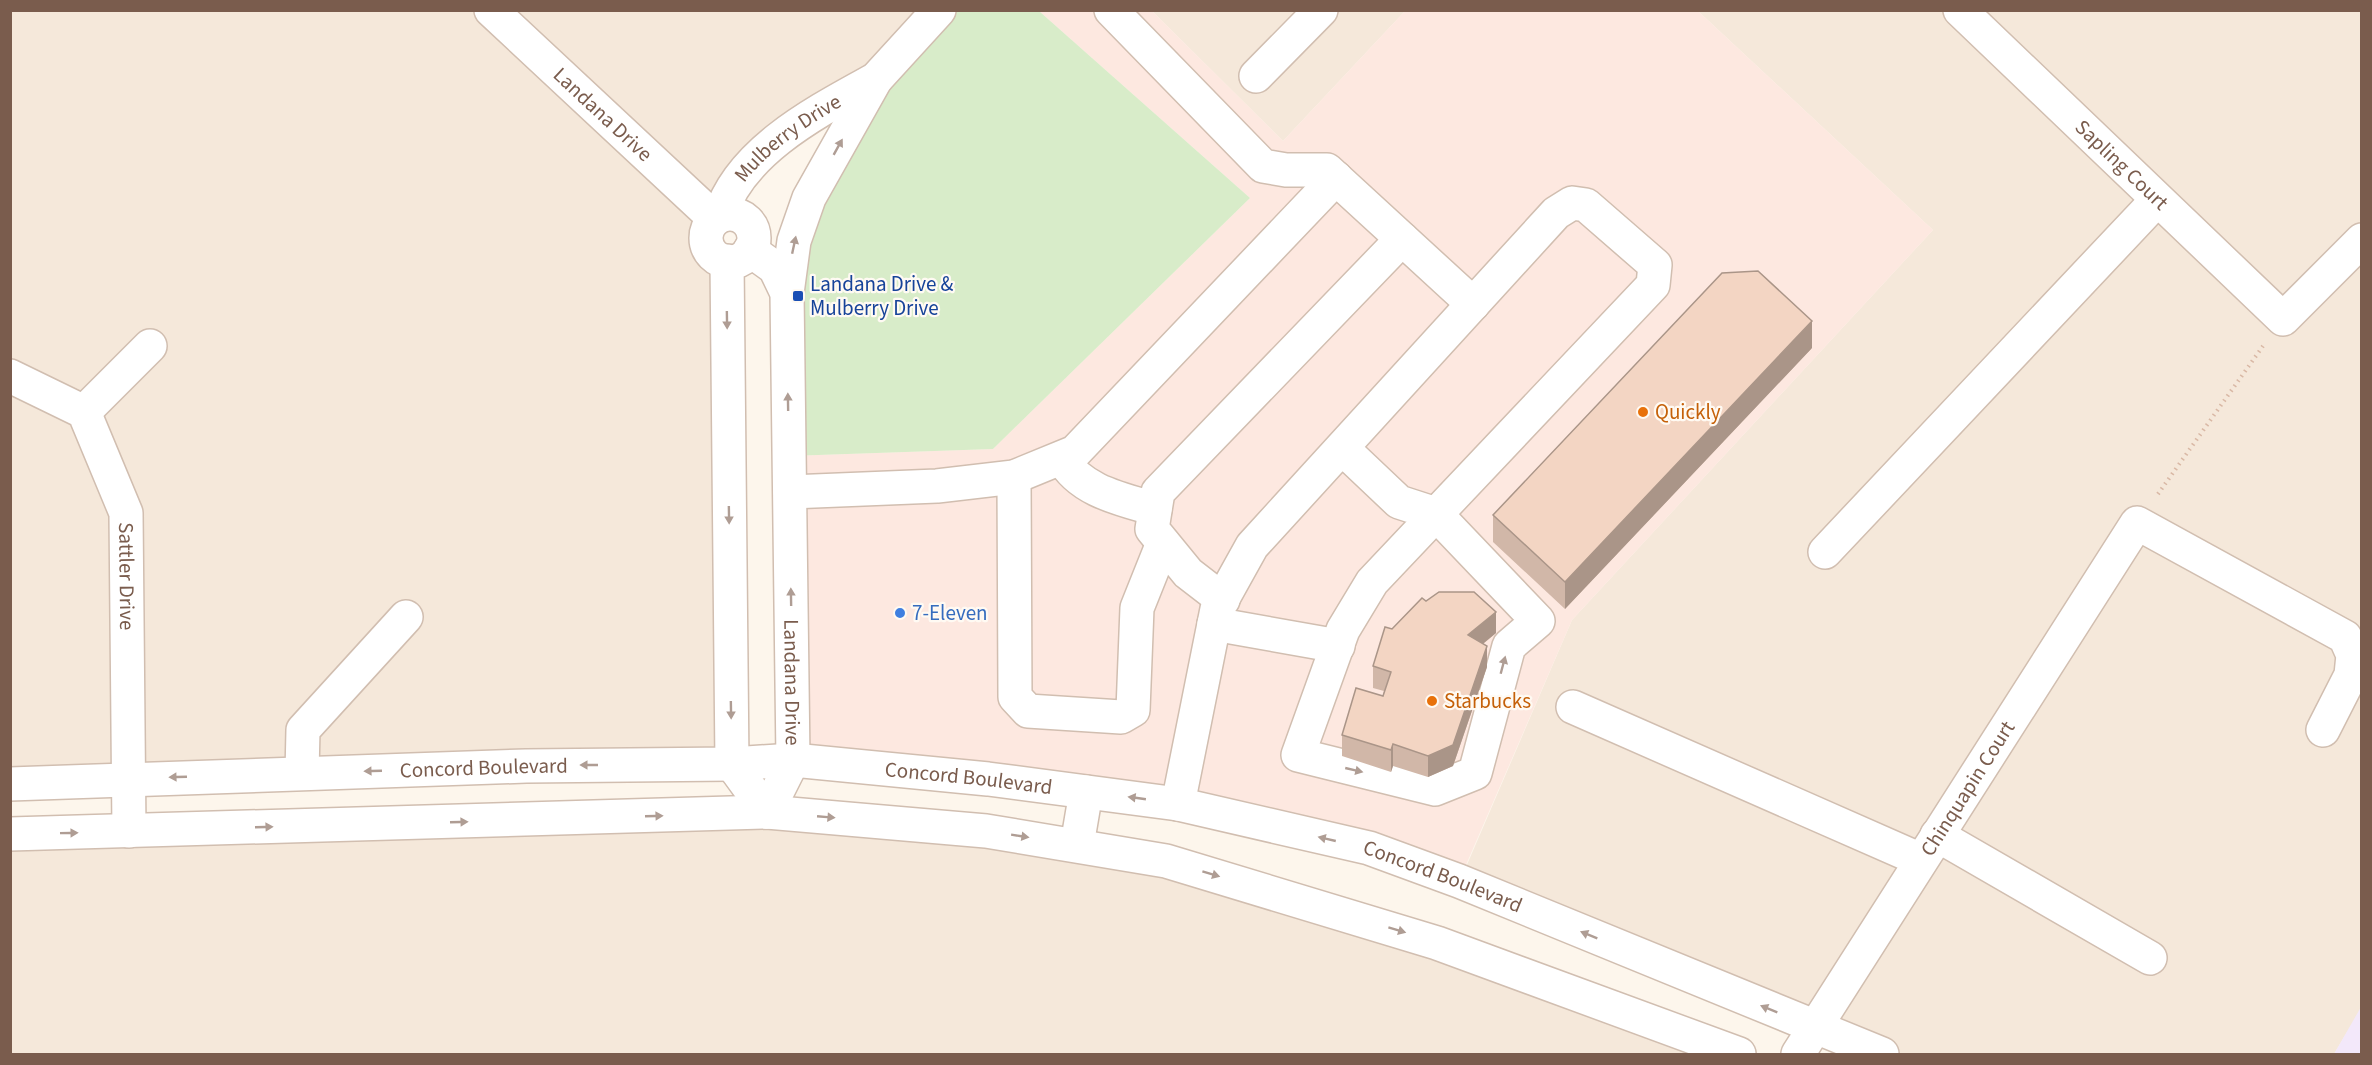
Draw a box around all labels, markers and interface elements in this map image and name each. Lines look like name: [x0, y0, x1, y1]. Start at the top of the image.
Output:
street label: Landana Drive: [546, 60, 659, 168]
street label: Mulberry Drive: [727, 86, 846, 188]
street label: Sapling Court: [2068, 113, 2175, 217]
one-way arrow: [832, 139, 843, 155]
one-way arrow: [790, 235, 800, 254]
place label: Landana Drive & Mulberry Drive: [810, 269, 954, 323]
marker: Landana Drive & Mulberry Drive: [791, 289, 805, 303]
one-way arrow: [723, 310, 732, 329]
one-way arrow: [783, 392, 793, 411]
place label: Quickly: [1655, 397, 1721, 427]
marker: Quickly: [1636, 405, 1650, 419]
one-way arrow: [724, 505, 734, 524]
street label: Sattler Drive: [111, 522, 142, 631]
one-way arrow: [786, 587, 796, 606]
place label: 7-Eleven: [912, 598, 988, 628]
marker: 7-Eleven: [893, 606, 907, 620]
street label: Landana Drive: [776, 619, 808, 746]
one-way arrow: [1499, 656, 1509, 675]
place label: Starbucks: [1444, 686, 1531, 716]
marker: Starbucks: [1425, 694, 1439, 708]
one-way arrow: [726, 700, 736, 719]
street label: Chinquapin Court: [1913, 715, 2022, 862]
street label: Concord Boulevard: [399, 751, 568, 785]
street label: Concord Boulevard: [884, 754, 1054, 802]
one-way arrow: [580, 760, 599, 770]
one-way arrow: [364, 766, 383, 775]
one-way arrow: [1345, 766, 1363, 776]
one-way arrow: [169, 773, 188, 782]
one-way arrow: [1127, 794, 1146, 803]
one-way arrow: [644, 811, 663, 821]
one-way arrow: [816, 812, 835, 822]
one-way arrow: [449, 817, 468, 826]
one-way arrow: [254, 823, 273, 832]
one-way arrow: [59, 828, 78, 837]
one-way arrow: [1010, 832, 1029, 841]
street label: Concord Boulevard: [1359, 832, 1527, 920]
one-way arrow: [1318, 833, 1337, 843]
one-way arrow: [1202, 870, 1220, 879]
one-way arrow: [1388, 926, 1406, 936]
one-way arrow: [1580, 930, 1598, 939]
one-way arrow: [1760, 1004, 1778, 1013]

